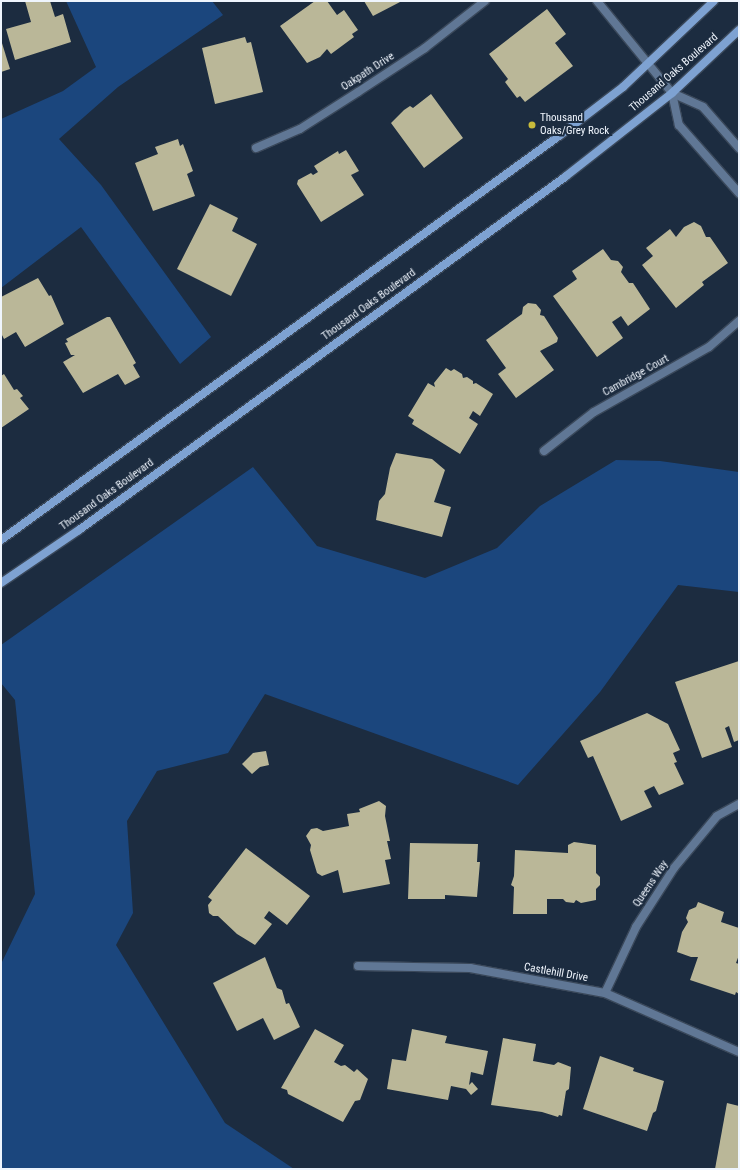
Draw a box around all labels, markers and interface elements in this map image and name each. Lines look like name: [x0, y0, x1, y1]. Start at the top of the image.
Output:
street label: Thousand Oaks Boulevard: [627, 31, 721, 115]
street label: Oakpath Drive: [339, 50, 397, 94]
place label: Thousand Oaks/Grey Rock: [540, 112, 609, 138]
marker: Thousand Oaks/Grey Rock: [527, 120, 537, 130]
street label: Thousand Oaks Boulevard: [319, 266, 419, 344]
street label: Cambridge Court: [601, 352, 671, 400]
street label: Thousand Oaks Boulevard: [57, 456, 157, 534]
street label: Queens Way: [631, 858, 671, 910]
street label: Castlehill Drive: [523, 961, 589, 985]

